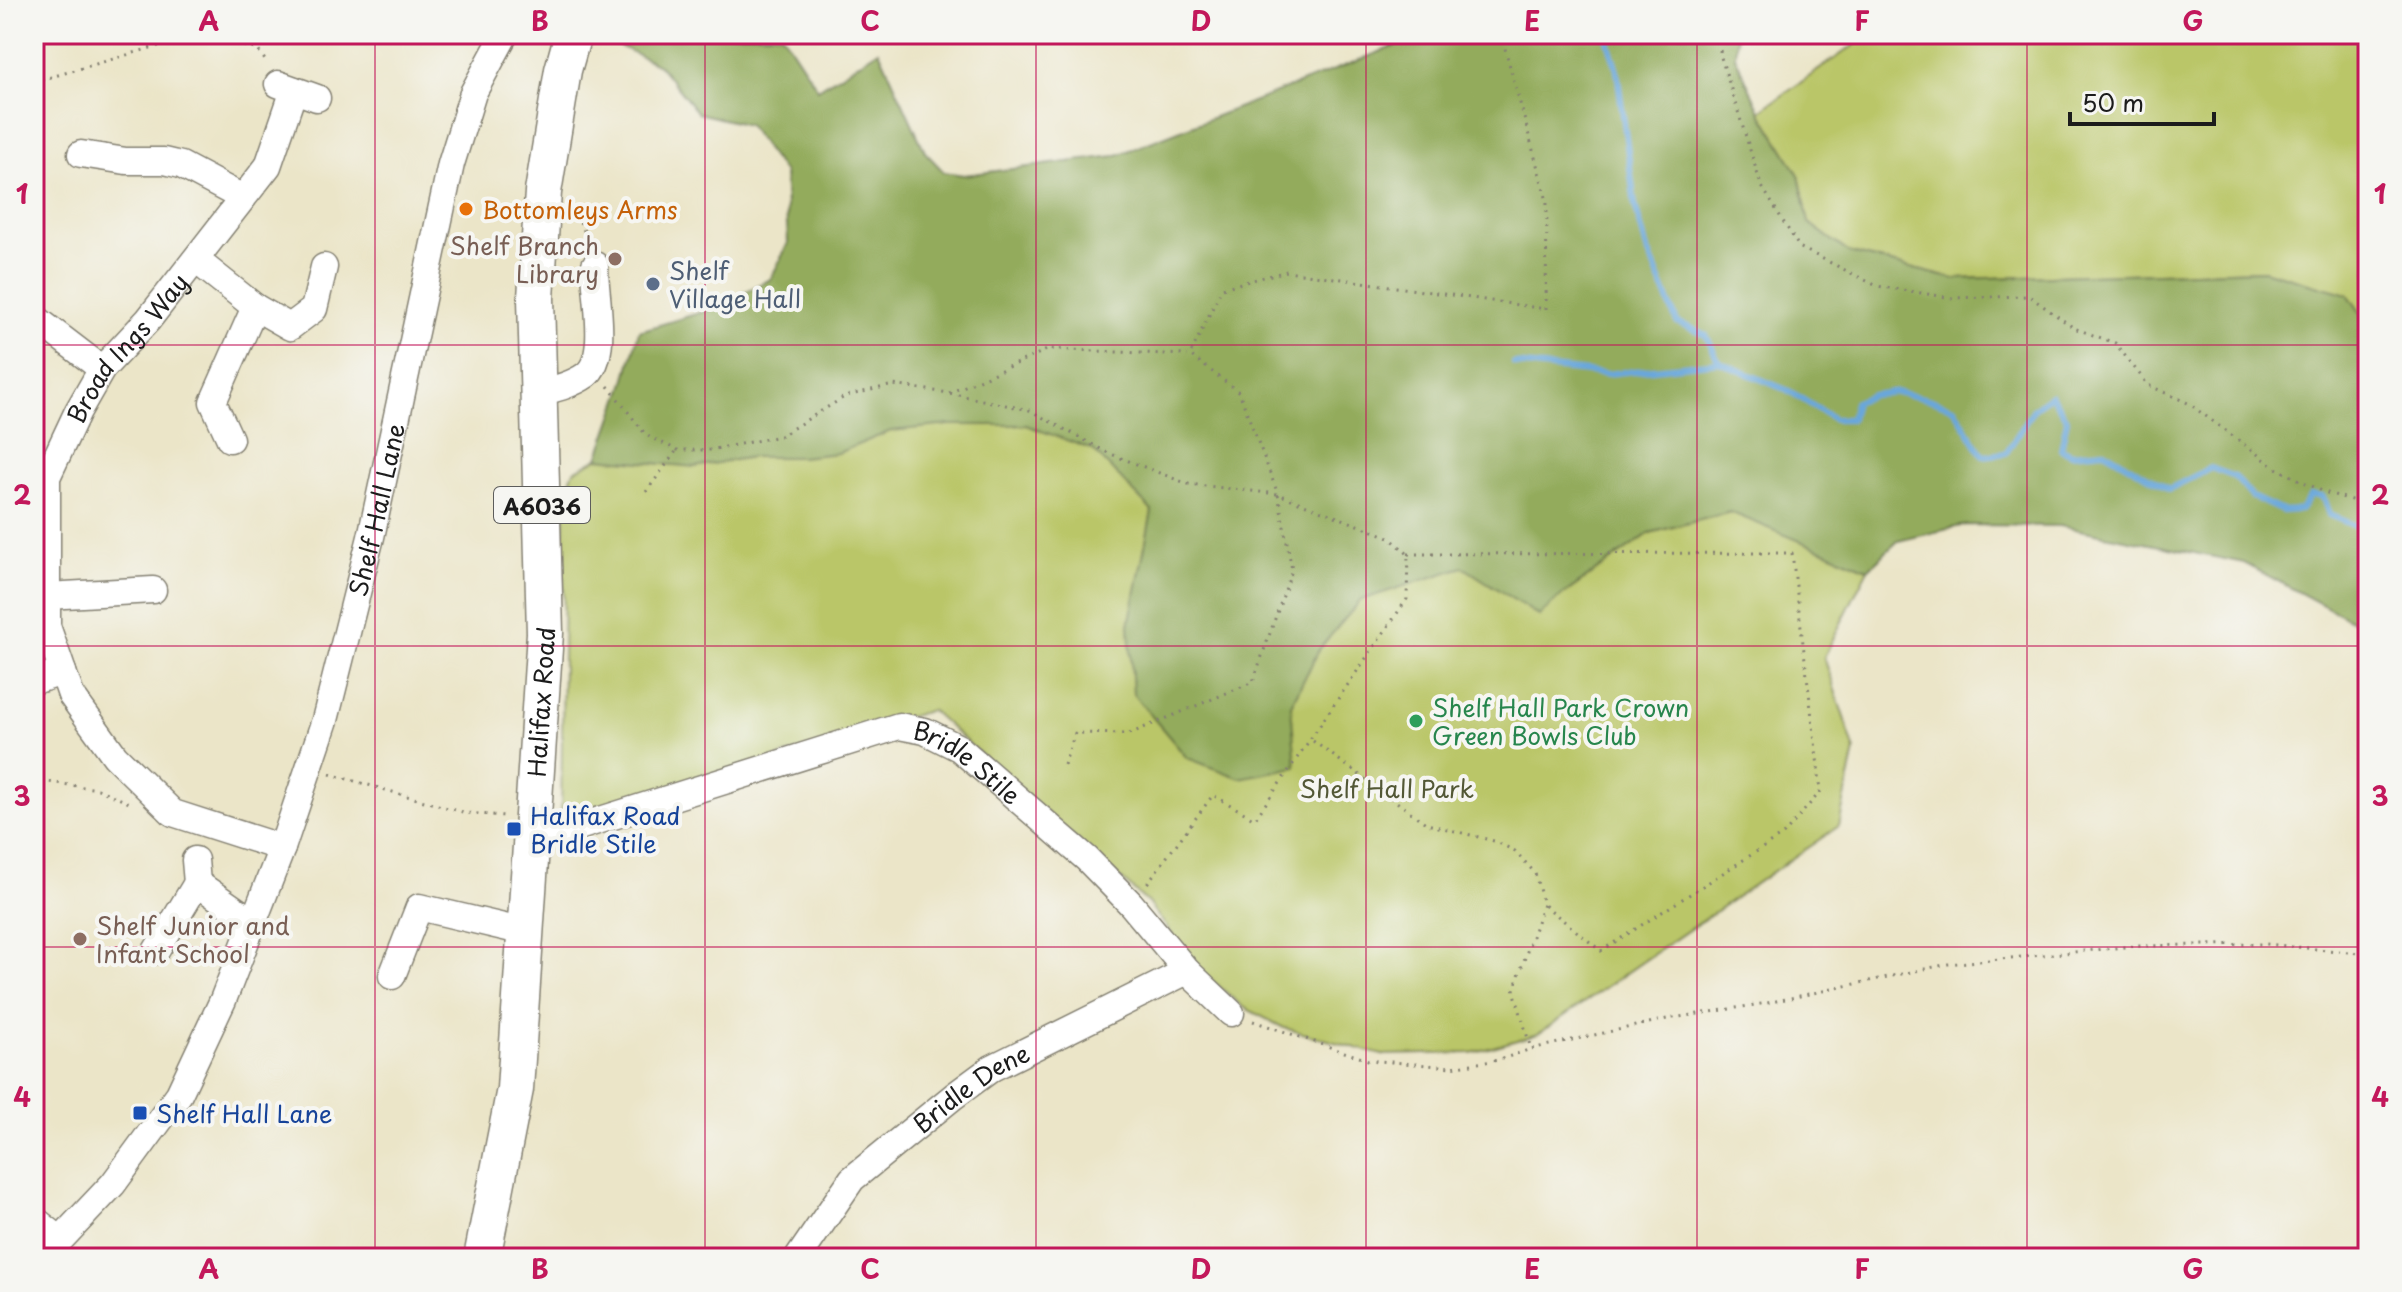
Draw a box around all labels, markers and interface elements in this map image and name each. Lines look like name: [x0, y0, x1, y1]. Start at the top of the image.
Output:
text: A: [199, 1, 219, 40]
text: B: [531, 1, 549, 40]
text: C: [860, 1, 880, 40]
text: D: [1191, 1, 1211, 40]
text: E: [1524, 1, 1540, 40]
text: F: [1854, 1, 1870, 40]
text: G: [2182, 1, 2204, 40]
scale bar: [2070, 76, 2214, 126]
text: 50 m: [2082, 84, 2144, 120]
text: 1: [16, 174, 28, 213]
text: 1: [2374, 174, 2386, 213]
place label: Bottomleys Arms: [482, 191, 678, 227]
marker: Bottomleys Arms: [457, 200, 475, 218]
place label: Shelf Branch Library: [450, 227, 599, 291]
marker: Shelf Branch Library: [606, 250, 624, 268]
place label: Shelf Village Hall: [669, 252, 801, 316]
street label: Broad Ings Way: [57, 265, 196, 429]
marker: Shelf Village Hall: [644, 275, 662, 293]
street label: Shelf Hall Lane: [339, 420, 413, 600]
text: 2: [13, 475, 31, 514]
text: 2: [2371, 475, 2389, 514]
road number: A6036: [494, 487, 590, 523]
street label: Halifax Road: [518, 626, 563, 778]
place label: Shelf Hall Park Crown Green Bowls Club: [1432, 689, 1689, 753]
street label: Bridle Stile: [910, 711, 1029, 812]
marker: Shelf Hall Park Crown Green Bowls Club: [1407, 712, 1425, 730]
park label: Shelf Hall Park: [1300, 770, 1474, 806]
text: 3: [13, 776, 31, 815]
text: 3: [2371, 776, 2389, 815]
place label: Halifax Road Bridle Stile: [530, 797, 681, 861]
marker: Halifax Road Bridle Stile: [505, 820, 523, 838]
place label: Shelf Junior and Infant School: [96, 907, 290, 971]
marker: Shelf Junior and Infant School: [71, 930, 89, 948]
street label: Bridle Dene: [905, 1034, 1035, 1141]
text: 4: [13, 1077, 31, 1116]
text: 4: [2371, 1077, 2389, 1116]
place label: Shelf Hall Lane: [156, 1095, 332, 1131]
marker: Shelf Hall Lane: [131, 1104, 149, 1122]
text: A: [199, 1249, 219, 1288]
text: B: [531, 1249, 549, 1288]
text: C: [860, 1249, 880, 1288]
text: D: [1191, 1249, 1211, 1288]
text: E: [1524, 1249, 1540, 1288]
text: F: [1854, 1249, 1870, 1288]
text: G: [2182, 1249, 2204, 1288]

